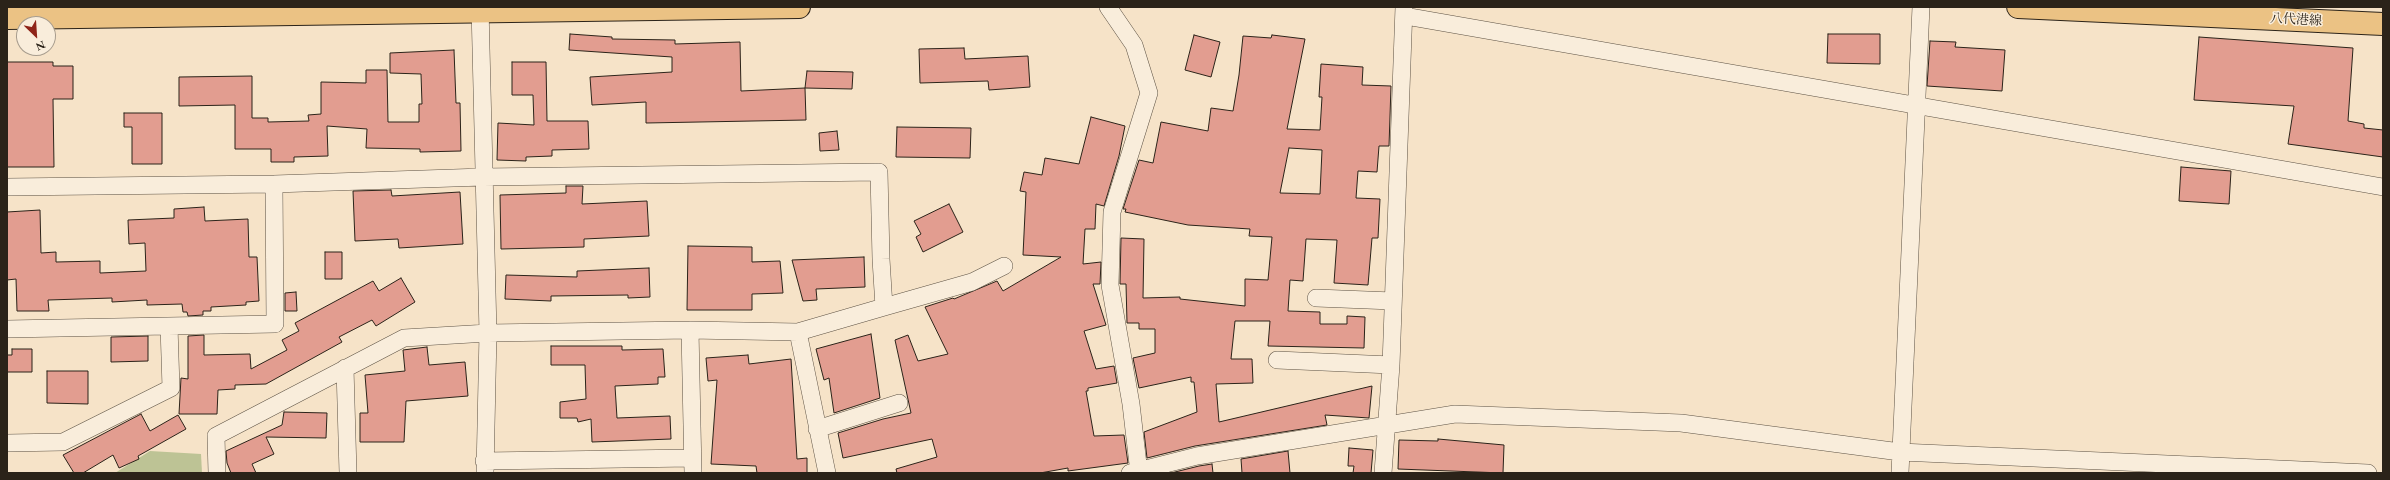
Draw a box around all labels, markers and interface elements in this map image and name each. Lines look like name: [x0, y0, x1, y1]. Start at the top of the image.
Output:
street label: 八代港線: [2270, 11, 2322, 29]
north arrow: [16, 16, 56, 56]
text: N: [34, 38, 48, 54]

